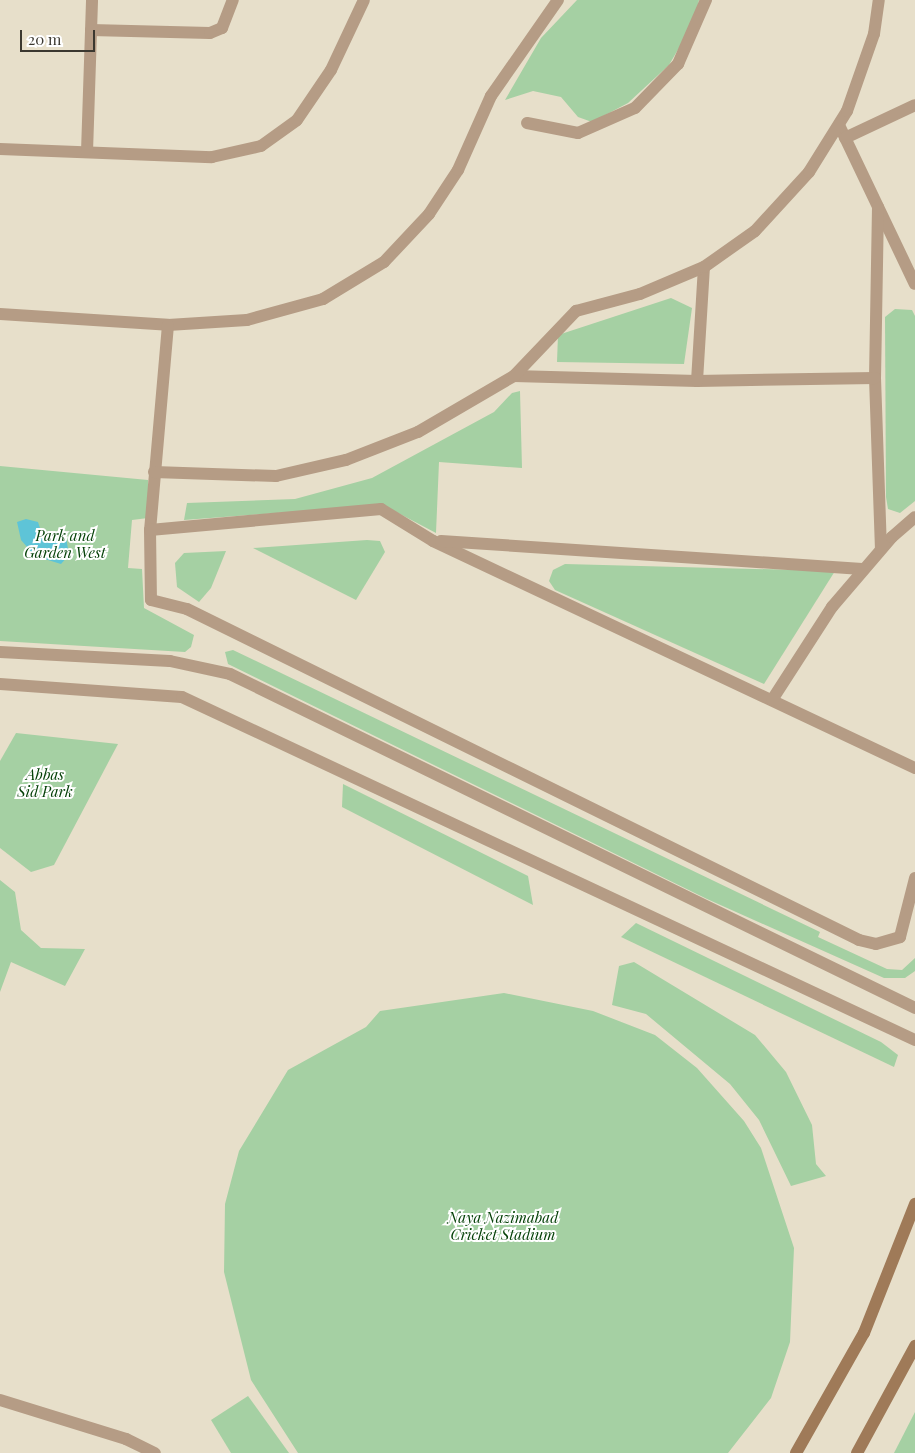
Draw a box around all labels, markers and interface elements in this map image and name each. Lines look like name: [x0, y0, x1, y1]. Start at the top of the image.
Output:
scale bar: [22, 20, 98, 52]
text: 20 m: [28, 29, 61, 49]
park label: Park and Garden West: [24, 526, 106, 561]
park label: Abbas Sid Park: [17, 765, 73, 800]
park label: Naya Nazimabad Cricket Stadium: [448, 1208, 558, 1243]

